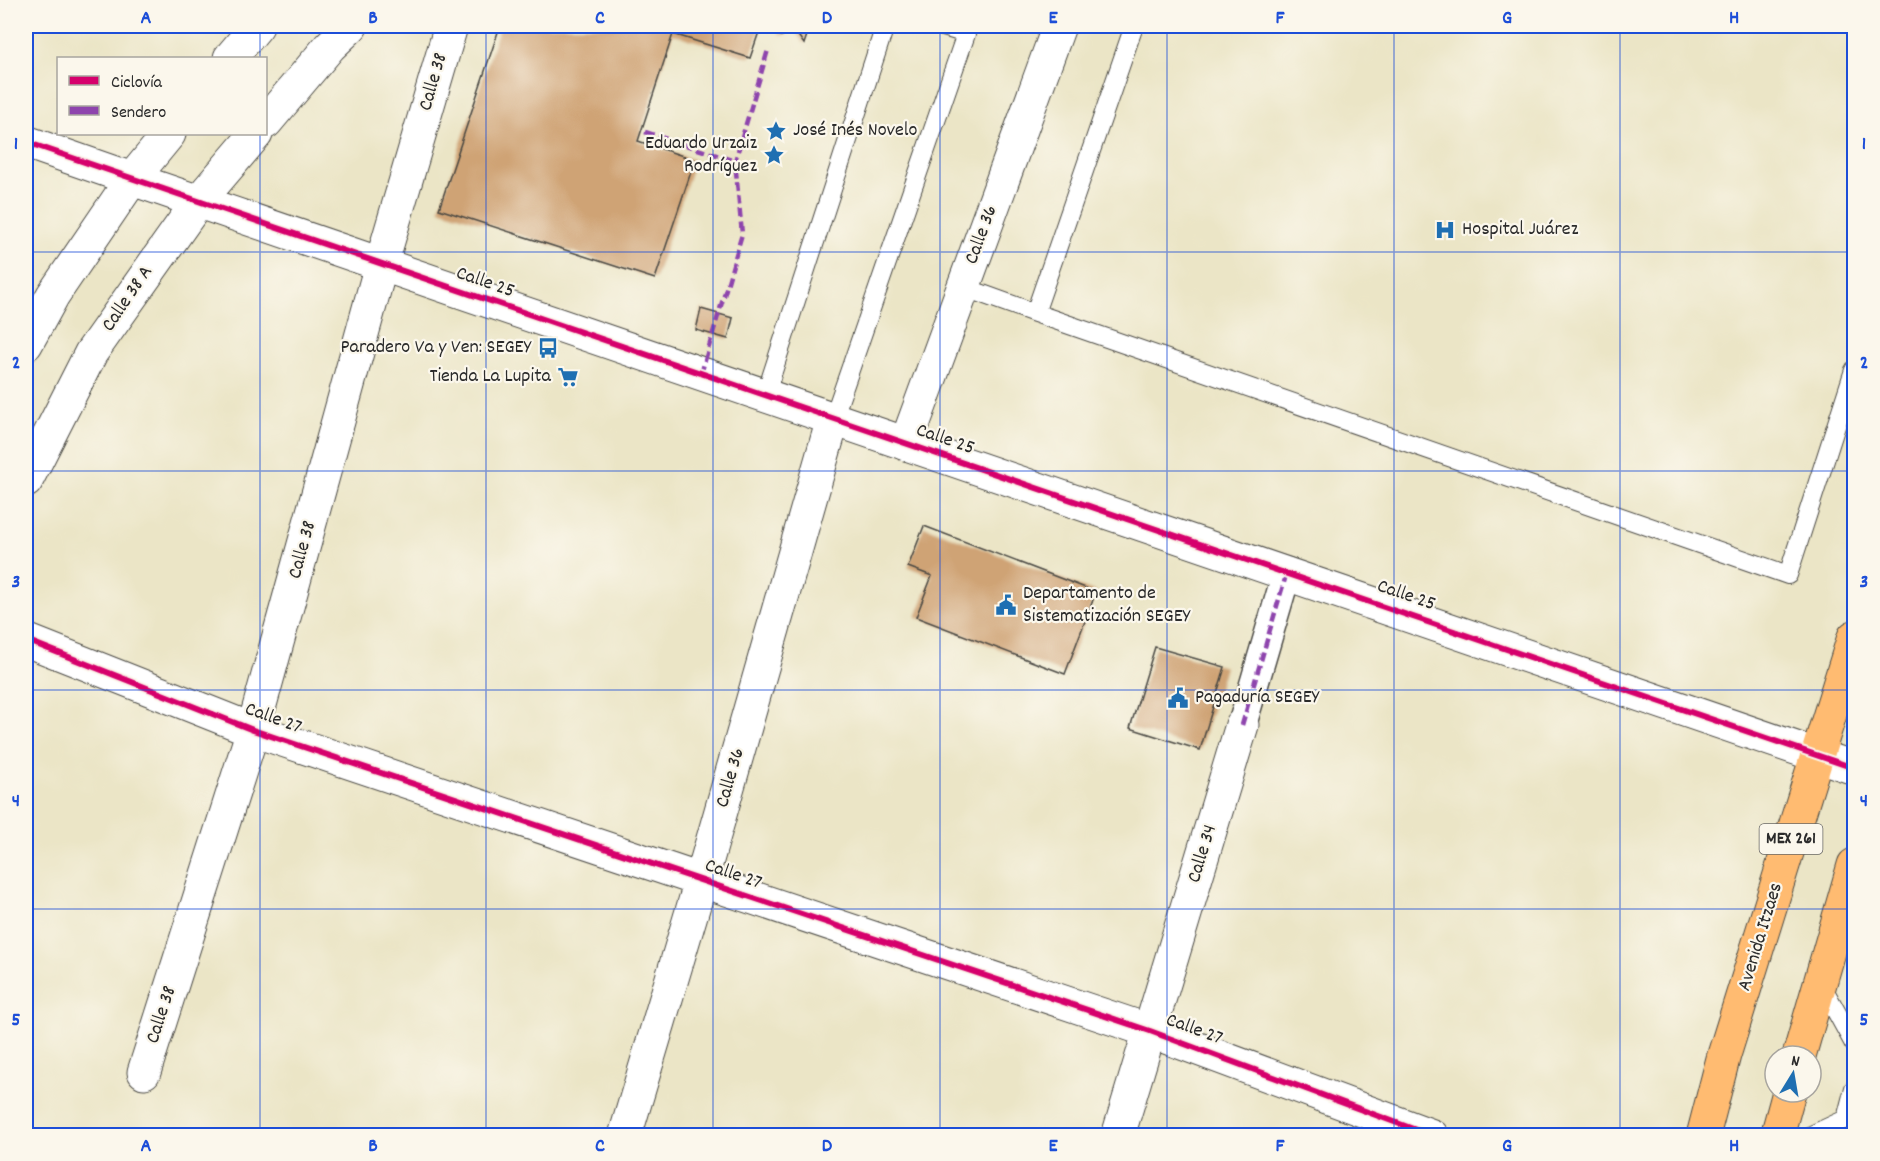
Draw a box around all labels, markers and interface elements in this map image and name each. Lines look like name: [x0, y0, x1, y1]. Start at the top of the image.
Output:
text: A: [141, 5, 152, 33]
text: B: [368, 5, 378, 33]
text: C: [595, 5, 605, 33]
text: D: [822, 5, 833, 33]
text: E: [1048, 5, 1058, 33]
text: F: [1276, 5, 1286, 33]
text: G: [1502, 5, 1512, 33]
text: H: [1729, 5, 1739, 33]
street label: Calle 38: [412, 50, 456, 114]
legend: [57, 57, 267, 135]
text: Ciclovía: [111, 71, 163, 96]
text: Sendero: [111, 101, 166, 126]
place label: José Inés Novelo: [793, 117, 918, 145]
place icon: José Inés Novelo: [764, 119, 788, 143]
place label: Eduardo Urzaiz Rodríguez: [645, 130, 757, 181]
text: 1: [14, 131, 18, 159]
text: 1: [1862, 131, 1866, 159]
place icon: Eduardo Urzaiz Rodríguez: [762, 143, 786, 167]
street label: Calle 36: [958, 202, 1006, 268]
place label: Hospital Juárez: [1462, 216, 1579, 244]
hospital icon: Hospital Juárez: [1433, 218, 1457, 242]
street label: Calle 38 A: [96, 260, 160, 338]
street label: Calle 25: [452, 260, 518, 306]
place label: Paradero Va y Ven: SEGEY: [340, 334, 532, 362]
bus stop icon: Paradero Va y Ven: SEGEY: [536, 336, 560, 360]
text: 2: [12, 350, 20, 378]
text: 2: [1860, 350, 1868, 378]
place label: Tienda La Lupita: [429, 363, 552, 391]
supermarket icon: Tienda La Lupita: [556, 365, 580, 389]
street label: Calle 25: [912, 417, 978, 463]
street label: Calle 38: [282, 518, 324, 582]
text: 3: [12, 569, 20, 597]
text: 3: [1860, 569, 1868, 597]
street label: Calle 25: [1373, 573, 1439, 619]
place label: Departamento de Sistematización SEGEY: [1023, 580, 1191, 631]
public building icon: Departamento de Sistematización SEGEY: [994, 593, 1018, 617]
place label: Pagaduría SEGEY: [1195, 684, 1320, 712]
public building icon: Pagaduría SEGEY: [1166, 686, 1190, 710]
street label: Calle 27: [241, 696, 305, 742]
street label: Calle 36: [709, 745, 753, 811]
text: 4: [12, 788, 20, 816]
text: 4: [1860, 788, 1868, 816]
street label: Calle 34: [1181, 822, 1225, 886]
road number: MEX 261: [1760, 824, 1822, 854]
street label: Calle 27: [701, 852, 765, 898]
street label: Avenida Itzaes: [1731, 879, 1791, 995]
street label: Calle 38: [140, 983, 184, 1047]
text: 5: [11, 1007, 21, 1035]
street label: Calle 27: [1162, 1007, 1226, 1053]
text: 5: [1859, 1007, 1869, 1035]
north arrow: [1763, 1044, 1823, 1104]
text: N: [1789, 1050, 1802, 1074]
text: A: [141, 1133, 152, 1161]
text: B: [368, 1133, 378, 1161]
text: C: [595, 1133, 605, 1161]
text: D: [822, 1133, 833, 1161]
text: E: [1048, 1133, 1058, 1161]
text: F: [1276, 1133, 1286, 1161]
text: G: [1502, 1133, 1512, 1161]
text: H: [1729, 1133, 1739, 1161]

